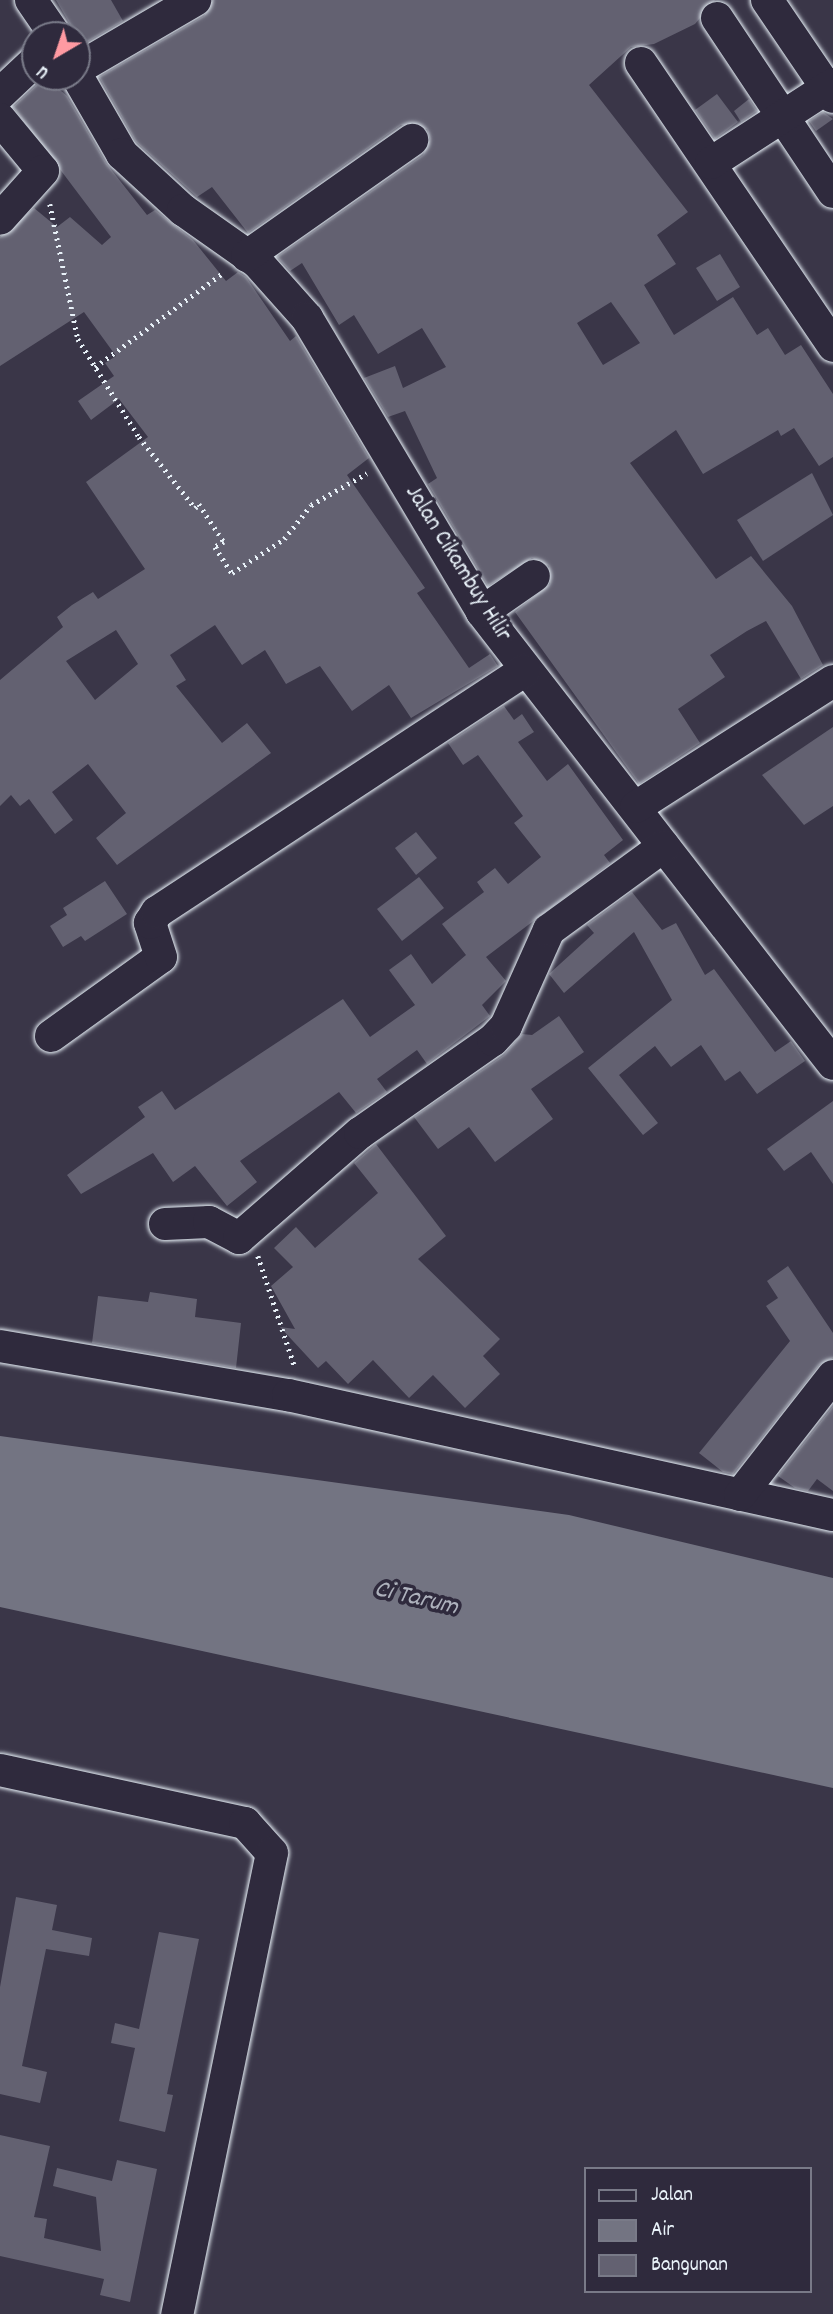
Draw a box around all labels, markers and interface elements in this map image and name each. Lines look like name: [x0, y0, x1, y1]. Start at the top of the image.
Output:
north arrow: [21, 21, 91, 91]
text: U: [32, 58, 56, 85]
street label: Jalan Cikambuy Hilir: [397, 480, 517, 648]
water label: Ci Tarum: [371, 1574, 461, 1624]
legend: [584, 2167, 812, 2293]
text: Jalan: [651, 2181, 693, 2211]
text: Air: [651, 2216, 674, 2246]
text: Bangunan: [651, 2251, 728, 2281]

